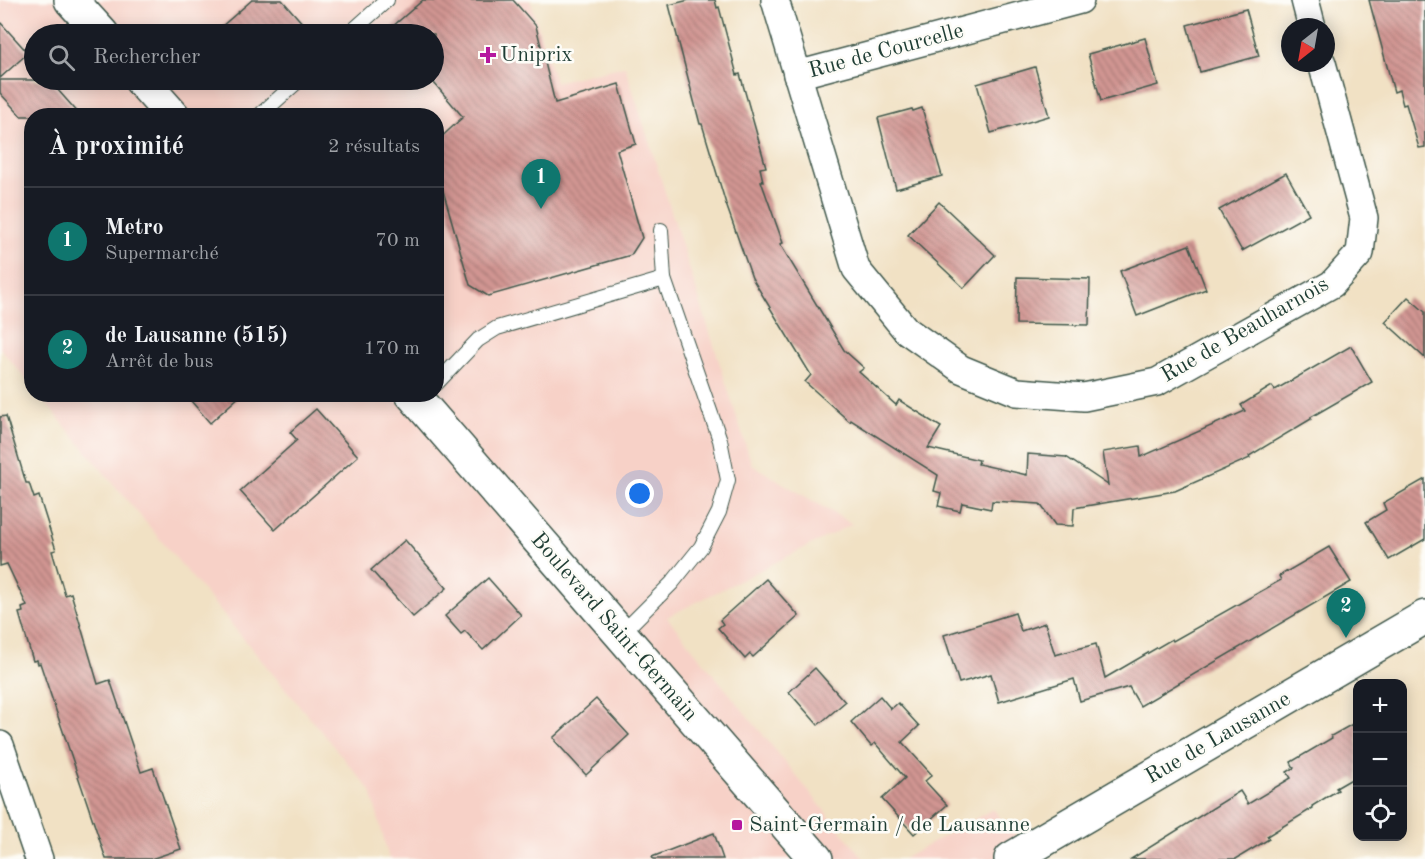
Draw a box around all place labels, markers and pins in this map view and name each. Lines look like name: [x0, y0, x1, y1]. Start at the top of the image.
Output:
place label: Uniprix: [500, 44, 573, 66]
marker: Uniprix: [481, 48, 495, 62]
pin: 1: [522, 160, 560, 209]
pin: 2: [1326, 588, 1366, 638]
place label: Saint-Germain / de Lausanne: [749, 814, 1030, 836]
marker: Saint-Germain / de Lausanne: [730, 818, 744, 832]

